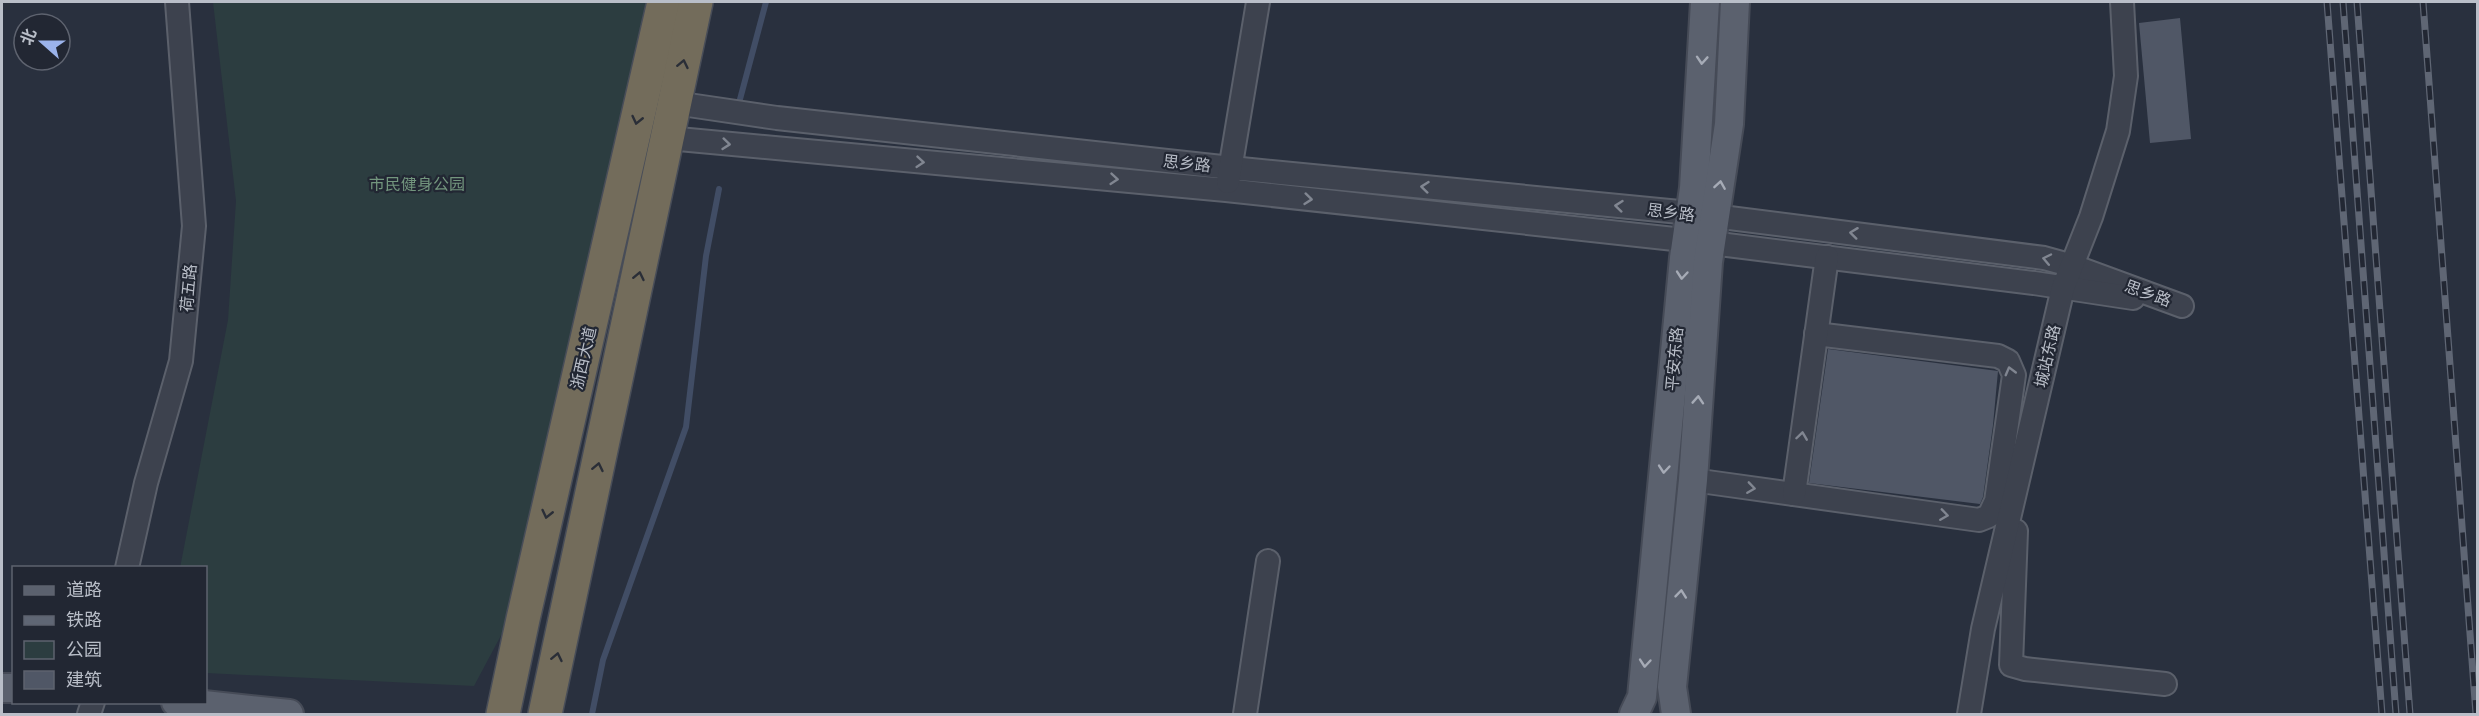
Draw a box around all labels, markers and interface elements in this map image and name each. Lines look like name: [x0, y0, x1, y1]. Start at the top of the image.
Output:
north arrow: [12, 12, 72, 72]
text: 北: [15, 25, 42, 48]
one-way arrow: [1696, 55, 1709, 64]
one-way arrow: [675, 60, 688, 70]
one-way arrow: [632, 115, 645, 125]
one-way arrow: [721, 137, 730, 150]
street label: 思乡路: [1162, 150, 1212, 177]
one-way arrow: [915, 155, 925, 168]
one-way arrow: [1110, 172, 1119, 185]
park label: 市民健身公园: [369, 173, 465, 196]
one-way arrow: [1713, 180, 1725, 189]
one-way arrow: [1420, 181, 1429, 194]
one-way arrow: [1304, 192, 1313, 205]
street label: 思乡路: [1646, 198, 1696, 227]
one-way arrow: [1614, 200, 1623, 213]
one-way arrow: [1849, 228, 1859, 240]
one-way arrow: [2043, 254, 2053, 267]
street label: 荷五路: [175, 263, 202, 313]
one-way arrow: [1676, 270, 1689, 279]
one-way arrow: [632, 271, 645, 281]
street label: 思乡路: [2121, 274, 2174, 312]
street label: 城站东路: [2029, 322, 2066, 390]
street label: 浙西大道: [565, 324, 602, 392]
street label: 平安东路: [1660, 326, 1689, 392]
one-way arrow: [2005, 366, 2018, 376]
one-way arrow: [1692, 395, 1705, 404]
one-way arrow: [1795, 432, 1807, 441]
one-way arrow: [591, 462, 604, 472]
one-way arrow: [1658, 464, 1671, 474]
one-way arrow: [1746, 482, 1755, 494]
one-way arrow: [1939, 508, 1948, 520]
one-way arrow: [541, 509, 554, 519]
legend: [12, 566, 207, 704]
text: 道路: [66, 577, 102, 602]
one-way arrow: [1674, 589, 1687, 598]
text: 铁路: [66, 607, 102, 632]
text: 公园: [66, 637, 102, 662]
one-way arrow: [550, 653, 563, 663]
one-way arrow: [1639, 659, 1652, 668]
text: 建筑: [66, 667, 102, 692]

